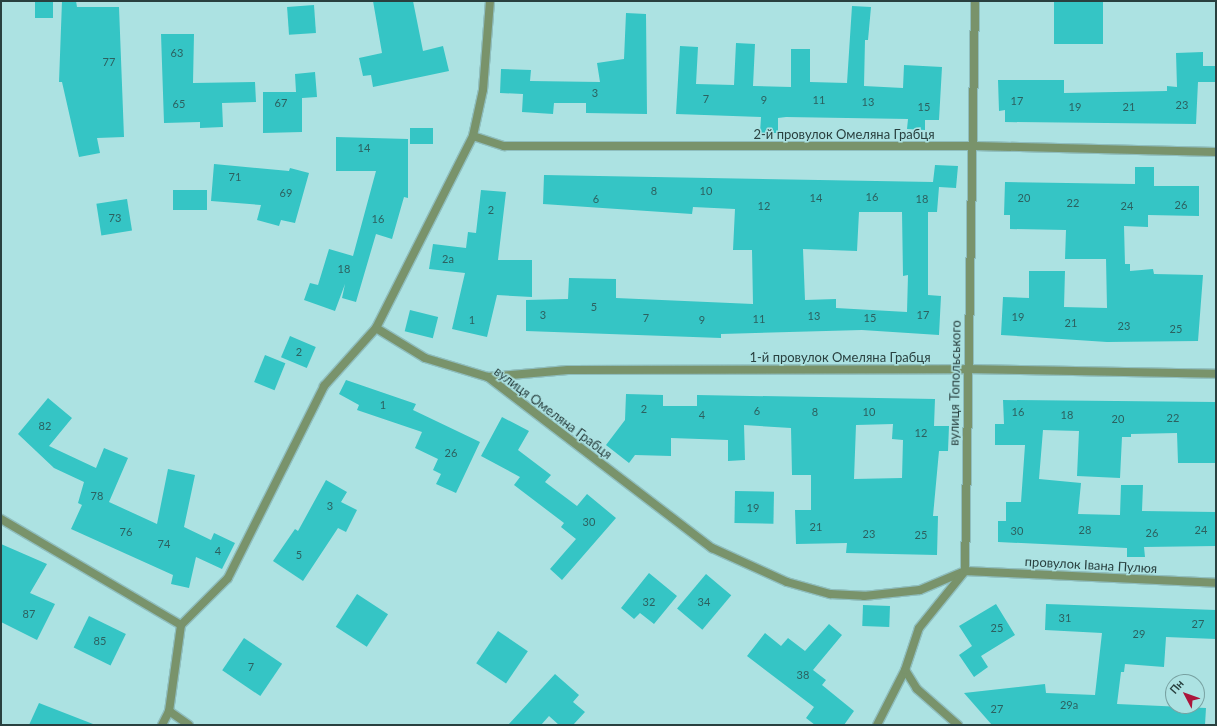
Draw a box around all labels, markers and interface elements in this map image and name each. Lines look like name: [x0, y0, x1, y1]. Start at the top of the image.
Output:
house number: 63: [171, 46, 183, 60]
house number: 77: [103, 55, 115, 69]
house number: 3: [592, 86, 598, 100]
house number: 7: [703, 92, 709, 106]
house number: 9: [761, 93, 767, 107]
house number: 11: [813, 93, 825, 107]
house number: 17: [1011, 94, 1023, 108]
house number: 13: [862, 95, 874, 109]
house number: 67: [275, 96, 287, 110]
house number: 65: [173, 97, 185, 111]
house number: 23: [1176, 98, 1188, 112]
house number: 15: [918, 100, 930, 114]
house number: 19: [1069, 100, 1081, 114]
house number: 21: [1123, 100, 1135, 114]
street label: 2-й провулок Омеляна Грабця: [753, 126, 935, 142]
house number: 14: [358, 141, 370, 155]
house number: 71: [229, 170, 241, 184]
house number: 8: [651, 184, 657, 198]
house number: 10: [700, 184, 712, 198]
house number: 69: [280, 186, 292, 200]
house number: 16: [866, 190, 878, 204]
house number: 14: [810, 191, 822, 205]
house number: 20: [1018, 191, 1030, 205]
house number: 6: [593, 192, 599, 206]
house number: 18: [916, 192, 928, 206]
house number: 22: [1067, 196, 1079, 210]
house number: 26: [1175, 198, 1187, 212]
house number: 12: [758, 199, 770, 213]
house number: 24: [1121, 199, 1133, 213]
house number: 2: [488, 203, 494, 217]
house number: 73: [109, 211, 121, 225]
house number: 16: [372, 212, 384, 226]
house number: 2а: [442, 252, 454, 266]
house number: 18: [338, 262, 350, 276]
house number: 5: [591, 300, 597, 314]
house number: 3: [540, 308, 546, 322]
house number: 17: [917, 308, 929, 322]
house number: 13: [808, 309, 820, 323]
house number: 19: [1012, 310, 1024, 324]
house number: 7: [643, 311, 649, 325]
house number: 15: [864, 311, 876, 325]
house number: 11: [753, 312, 765, 326]
house number: 1: [469, 313, 475, 327]
house number: 9: [699, 313, 705, 327]
house number: 21: [1065, 316, 1077, 330]
house number: 23: [1118, 319, 1130, 333]
street label: вулиця Топольського: [946, 320, 964, 446]
house number: 25: [1170, 322, 1182, 336]
house number: 2: [296, 345, 302, 359]
street label: 1-й провулок Омеляна Грабця: [749, 349, 931, 365]
street label: вулиця Омеляна Грабця: [491, 364, 615, 462]
house number: 1: [380, 398, 386, 412]
house number: 2: [641, 402, 647, 416]
house number: 6: [754, 404, 760, 418]
house number: 8: [812, 405, 818, 419]
house number: 10: [863, 405, 875, 419]
house number: 16: [1012, 405, 1024, 419]
house number: 4: [699, 408, 705, 422]
house number: 18: [1061, 408, 1073, 422]
house number: 22: [1167, 411, 1179, 425]
house number: 20: [1112, 412, 1124, 426]
house number: 82: [39, 419, 51, 433]
house number: 12: [915, 426, 927, 440]
house number: 26: [445, 446, 457, 460]
house number: 78: [91, 489, 103, 503]
house number: 3: [327, 499, 333, 513]
house number: 19: [747, 501, 759, 515]
house number: 30: [583, 515, 595, 529]
house number: 21: [810, 520, 822, 534]
house number: 28: [1079, 523, 1091, 537]
house number: 24: [1195, 523, 1207, 537]
house number: 30: [1011, 524, 1023, 538]
house number: 76: [120, 525, 132, 539]
house number: 26: [1146, 526, 1158, 540]
house number: 23: [863, 527, 875, 541]
house number: 25: [915, 528, 927, 542]
house number: 74: [158, 537, 170, 551]
house number: 4: [215, 544, 221, 558]
house number: 5: [296, 548, 302, 562]
street label: провулок Івана Пулюя: [1024, 554, 1158, 576]
house number: 32: [643, 595, 655, 609]
house number: 34: [698, 595, 710, 609]
house number: 87: [23, 607, 35, 621]
house number: 31: [1059, 611, 1071, 625]
house number: 27: [1192, 617, 1204, 631]
house number: 25: [991, 621, 1003, 635]
house number: 29: [1133, 627, 1145, 641]
house number: 85: [94, 634, 106, 648]
house number: 7: [248, 660, 254, 674]
house number: 38: [797, 668, 809, 682]
north arrow: [1165, 674, 1205, 714]
text: Пн: [1167, 677, 1186, 696]
house number: 29а: [1060, 698, 1078, 712]
house number: 27: [991, 702, 1003, 716]

